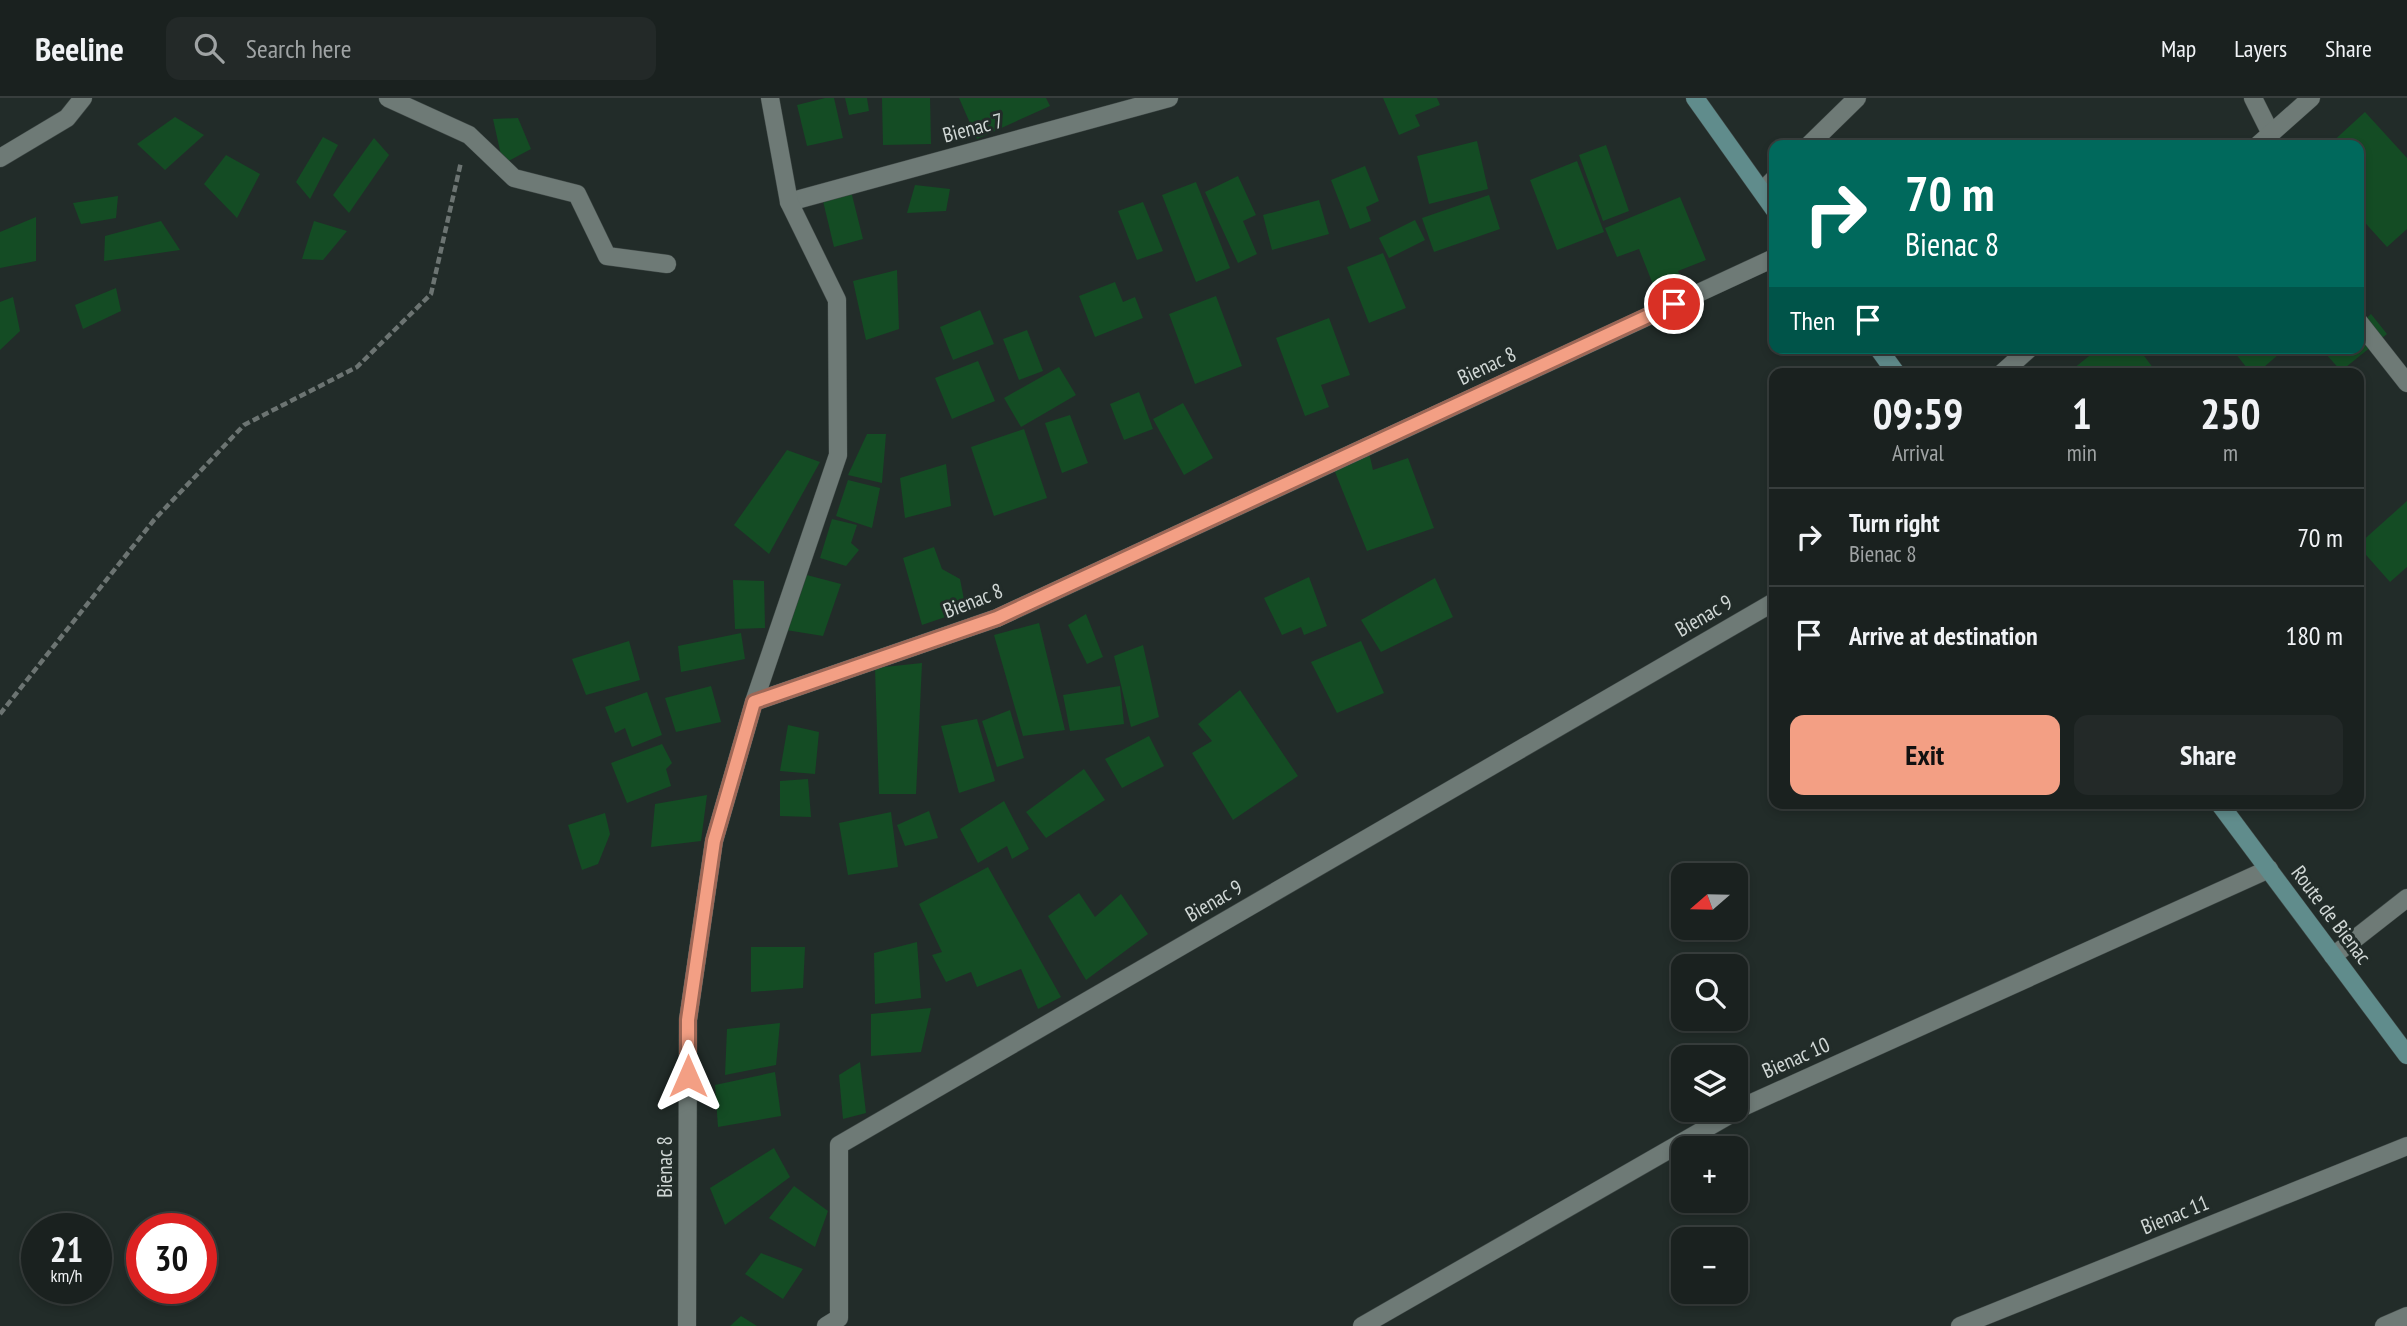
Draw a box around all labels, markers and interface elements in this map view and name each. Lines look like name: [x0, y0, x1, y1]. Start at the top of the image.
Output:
search box: [166, 17, 656, 80]
text: Beeline: [35, 27, 124, 70]
icon: search: [190, 29, 228, 67]
text: Search here: [246, 32, 351, 65]
text: Map: [2161, 33, 2196, 64]
text: Layers: [2234, 33, 2287, 64]
text: Share: [2325, 33, 2372, 64]
street label: Bienac 7: [940, 106, 1006, 149]
text: 70 m: [1905, 161, 1994, 225]
icon: right: [1790, 168, 1881, 259]
text: Bienac 8: [1905, 223, 1999, 265]
pin: [1644, 274, 1704, 334]
icon: arrive: [1655, 285, 1693, 323]
icon: arrive: [1849, 301, 1887, 339]
text: Then: [1790, 304, 1835, 337]
street label: Bienac 8: [1453, 340, 1520, 391]
text: 09:59: [1872, 386, 1963, 441]
text: 1: [2072, 386, 2092, 441]
text: 250: [2200, 386, 2261, 441]
text: Arrival: [1892, 438, 1944, 467]
text: min: [2067, 438, 2097, 467]
text: m: [2223, 438, 2238, 467]
text: Turn right: [1849, 506, 1940, 539]
icon: right: [1790, 518, 1828, 556]
text: 70 m: [2297, 521, 2343, 554]
text: Bienac 8: [1849, 539, 1917, 568]
street label: Bienac 8: [939, 577, 1006, 624]
street label: Bienac 9: [1670, 588, 1737, 643]
icon: arrive: [1790, 616, 1828, 654]
text: Arrive at destination: [1849, 619, 2038, 652]
text: 180 m: [2285, 619, 2343, 652]
button: Exit: [1790, 715, 2060, 795]
button: Share: [2074, 715, 2343, 795]
street label: Route de Bienac: [2286, 860, 2378, 970]
north arrow: [1671, 863, 1748, 940]
map controls: [1671, 863, 1748, 1304]
street label: Bienac 9: [1180, 873, 1247, 928]
button: search: [1671, 954, 1748, 1031]
street label: Bienac 10: [1758, 1031, 1834, 1084]
position arrow: [651, 1039, 725, 1113]
button: layers: [1671, 1045, 1748, 1122]
street label: Bienac 8: [651, 1136, 678, 1198]
button: +: [1671, 1136, 1748, 1213]
street label: Bienac 11: [2137, 1189, 2213, 1240]
speed limit sign: 30: [126, 1213, 217, 1304]
text: 21: [50, 1226, 83, 1272]
button: −: [1671, 1227, 1748, 1304]
text: km/h: [51, 1264, 82, 1287]

